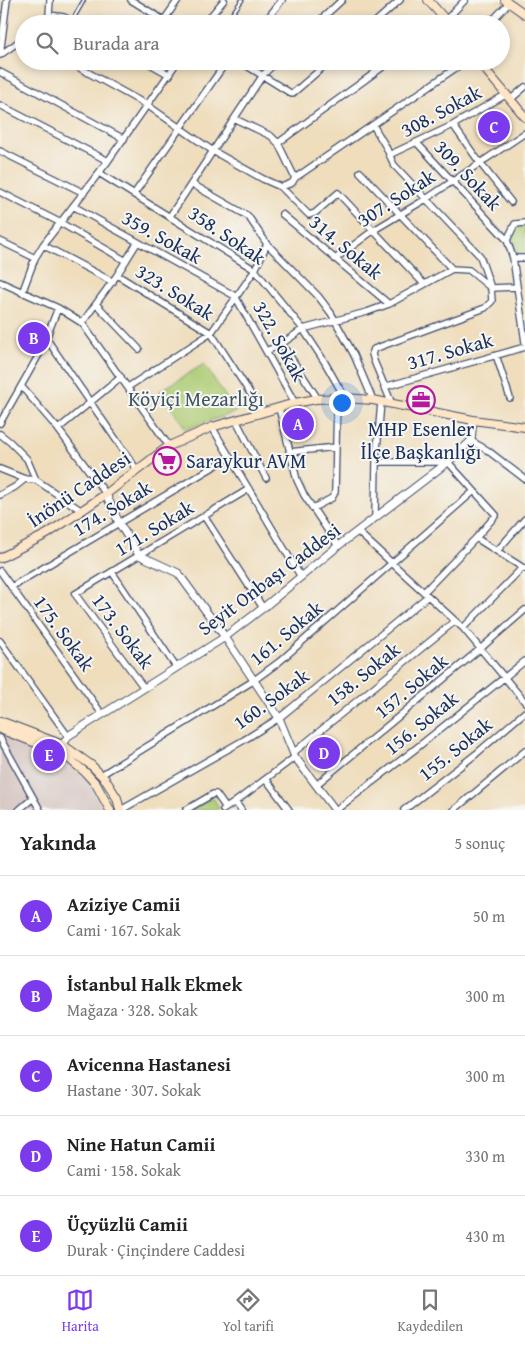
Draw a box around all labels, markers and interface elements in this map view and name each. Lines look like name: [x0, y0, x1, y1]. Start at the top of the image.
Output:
search box: [15, 15, 510, 70]
icon: search: [33, 29, 61, 57]
text: Burada ara: [73, 29, 160, 57]
street label: 308. Sokak: [395, 77, 487, 144]
pin: C: [478, 108, 510, 146]
street label: 309. Sokak: [428, 133, 510, 217]
street label: 307. Sokak: [351, 161, 441, 234]
street label: 358. Sokak: [183, 198, 273, 272]
street label: 359. Sokak: [117, 203, 208, 271]
street label: 314. Sokak: [303, 207, 390, 287]
street label: 323. Sokak: [130, 256, 221, 328]
street label: 322. Sokak: [246, 295, 315, 387]
pin: B: [18, 319, 50, 357]
street label: 317. Sokak: [404, 324, 497, 377]
park label: Köyiçi Mezarlığı: [128, 384, 264, 413]
office icon: MHP Esenler İlçe Başkanlığı: [406, 385, 436, 415]
your location: [329, 390, 355, 416]
pin: A: [282, 405, 314, 443]
place label: MHP Esenler İlçe Başkanlığı: [361, 414, 482, 466]
street label: İnönü Caddesi: [21, 443, 136, 534]
supermarket icon: Saraykur AVM: [152, 446, 182, 476]
place label: Saraykur AVM: [186, 446, 306, 475]
street label: 174. Sokak: [67, 472, 158, 543]
street label: 171. Sokak: [109, 492, 200, 563]
street label: Seyit Onbaşı Caddesi: [191, 515, 346, 642]
street label: 173. Sokak: [85, 587, 162, 675]
street label: 175. Sokak: [27, 589, 102, 677]
street label: 161. Sokak: [243, 593, 329, 672]
street label: 158. Sokak: [319, 634, 407, 713]
street label: 157. Sokak: [368, 646, 454, 725]
street label: 160. Sokak: [227, 661, 315, 736]
street label: 156. Sokak: [377, 683, 465, 762]
street label: 155. Sokak: [411, 709, 499, 788]
pin: D: [308, 734, 340, 772]
pin: E: [33, 736, 65, 774]
text: Yakında: [20, 827, 96, 858]
text: 5 sonuç: [455, 831, 505, 855]
text: Aziziye Camii: [67, 890, 180, 918]
text: A: [31, 904, 41, 928]
text: 50 m: [473, 904, 505, 928]
text: Cami · 167. Sokak: [67, 918, 181, 942]
text: İstanbul Halk Ekmek: [67, 970, 242, 998]
text: B: [31, 984, 41, 1008]
text: 300 m: [465, 984, 505, 1008]
text: Mağaza · 328. Sokak: [67, 998, 198, 1022]
text: Avicenna Hastanesi: [67, 1050, 231, 1078]
text: C: [31, 1064, 41, 1088]
text: 300 m: [465, 1064, 505, 1088]
text: Hastane · 307. Sokak: [67, 1078, 201, 1102]
text: Nine Hatun Camii: [67, 1130, 215, 1158]
text: D: [31, 1144, 41, 1168]
text: 330 m: [465, 1144, 505, 1168]
text: Cami · 158. Sokak: [67, 1158, 181, 1182]
text: Üçyüzlü Camii: [67, 1210, 188, 1238]
text: E: [32, 1224, 40, 1248]
text: 430 m: [465, 1224, 505, 1248]
text: Durak · Çinçindere Caddesi: [67, 1238, 245, 1262]
tab: Harita: [62, 1286, 99, 1336]
tab: Yol tarifi: [223, 1286, 274, 1336]
tab: Kaydedilen: [398, 1286, 463, 1336]

